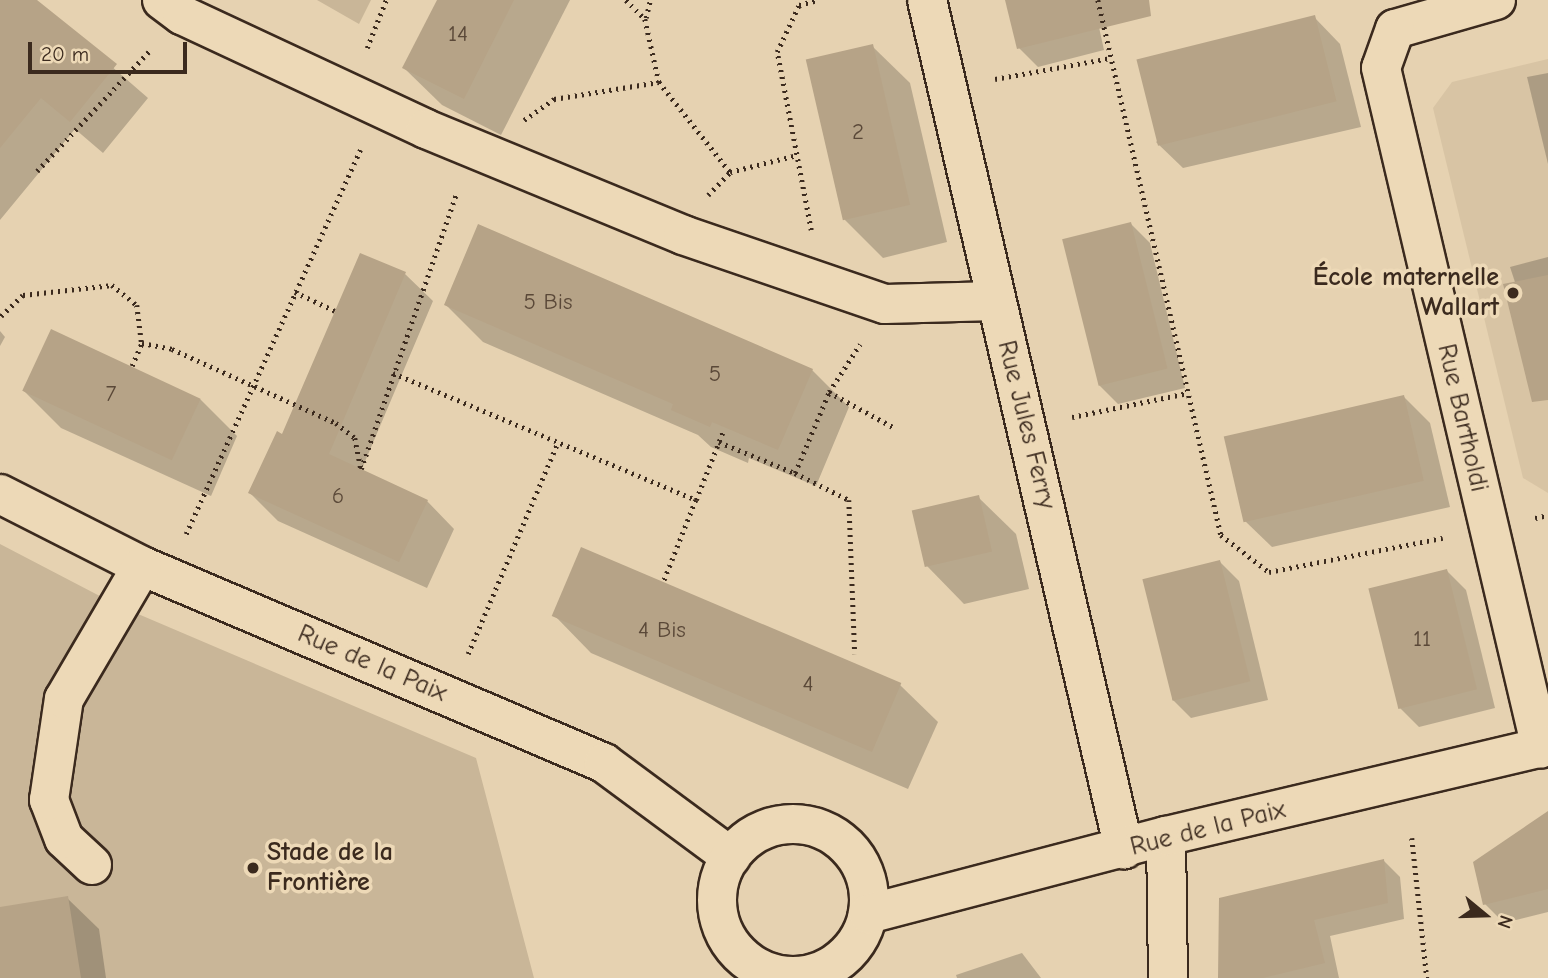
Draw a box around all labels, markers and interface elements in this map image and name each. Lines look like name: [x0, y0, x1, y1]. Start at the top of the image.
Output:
house number: 14: [448, 20, 468, 48]
scale bar: [32, 28, 191, 72]
text: 20 m: [41, 42, 89, 66]
house number: 2: [852, 118, 864, 146]
place label: École maternelle Wallart: [1313, 262, 1499, 324]
marker: École maternelle Wallart: [1505, 285, 1521, 301]
house number: 5 Bis: [523, 288, 573, 316]
street label: Rue Jules Ferry: [990, 337, 1062, 513]
street label: Rue Bartholdi: [1430, 341, 1494, 495]
house number: 5: [709, 360, 721, 388]
house number: 7: [106, 380, 116, 408]
house number: 6: [332, 482, 344, 510]
house number: 4 Bis: [638, 616, 686, 644]
street label: Rue de la Paix: [293, 619, 451, 709]
house number: 11: [1413, 625, 1431, 653]
house number: 4: [802, 670, 814, 698]
street label: Rue de la Paix: [1127, 795, 1289, 863]
place label: Stade de la Frontière: [267, 837, 393, 898]
marker: Stade de la Frontière: [245, 860, 261, 876]
north arrow: [1450, 880, 1520, 950]
text: N: [1492, 912, 1517, 931]

